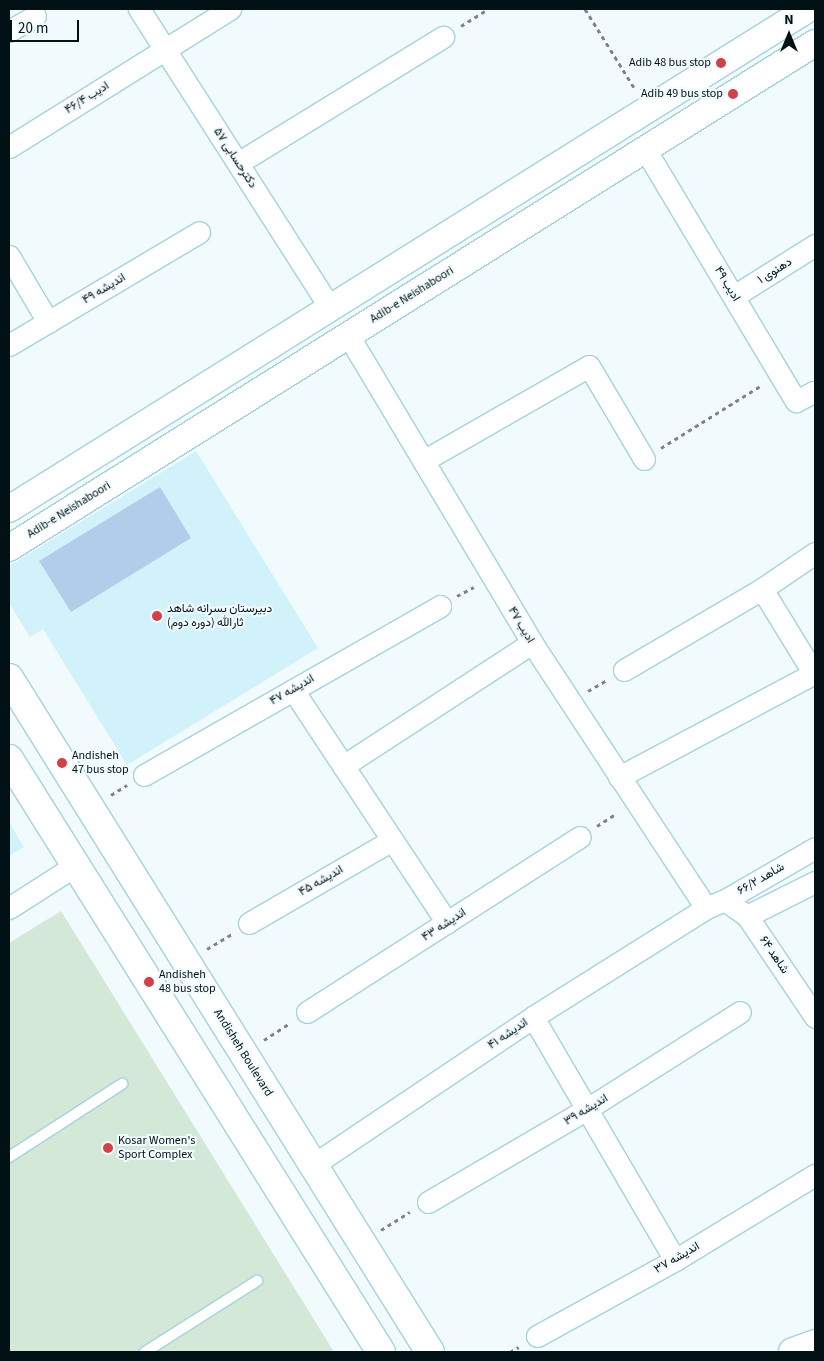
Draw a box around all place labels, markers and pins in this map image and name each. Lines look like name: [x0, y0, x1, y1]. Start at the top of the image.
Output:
place label: Adib 48 bus stop: [629, 56, 711, 70]
marker: Adib 48 bus stop: [715, 57, 727, 69]
place label: Adib 49 bus stop: [641, 87, 723, 101]
marker: Adib 49 bus stop: [727, 88, 739, 100]
place label: دبیرستان پسرانه شاهد ثارالله (دوره دوم): [167, 602, 272, 630]
marker: دبیرستان پسرانه شاهد ثارالله (دوره دوم): [151, 610, 163, 622]
place label: Andisheh 47 bus stop: [72, 749, 129, 777]
marker: Andisheh 47 bus stop: [56, 757, 68, 769]
place label: Andisheh 48 bus stop: [159, 968, 216, 996]
marker: Andisheh 48 bus stop: [143, 976, 155, 988]
place label: Kosar Women's Sport Complex: [118, 1134, 195, 1162]
marker: Kosar Women's Sport Complex: [102, 1142, 114, 1154]

